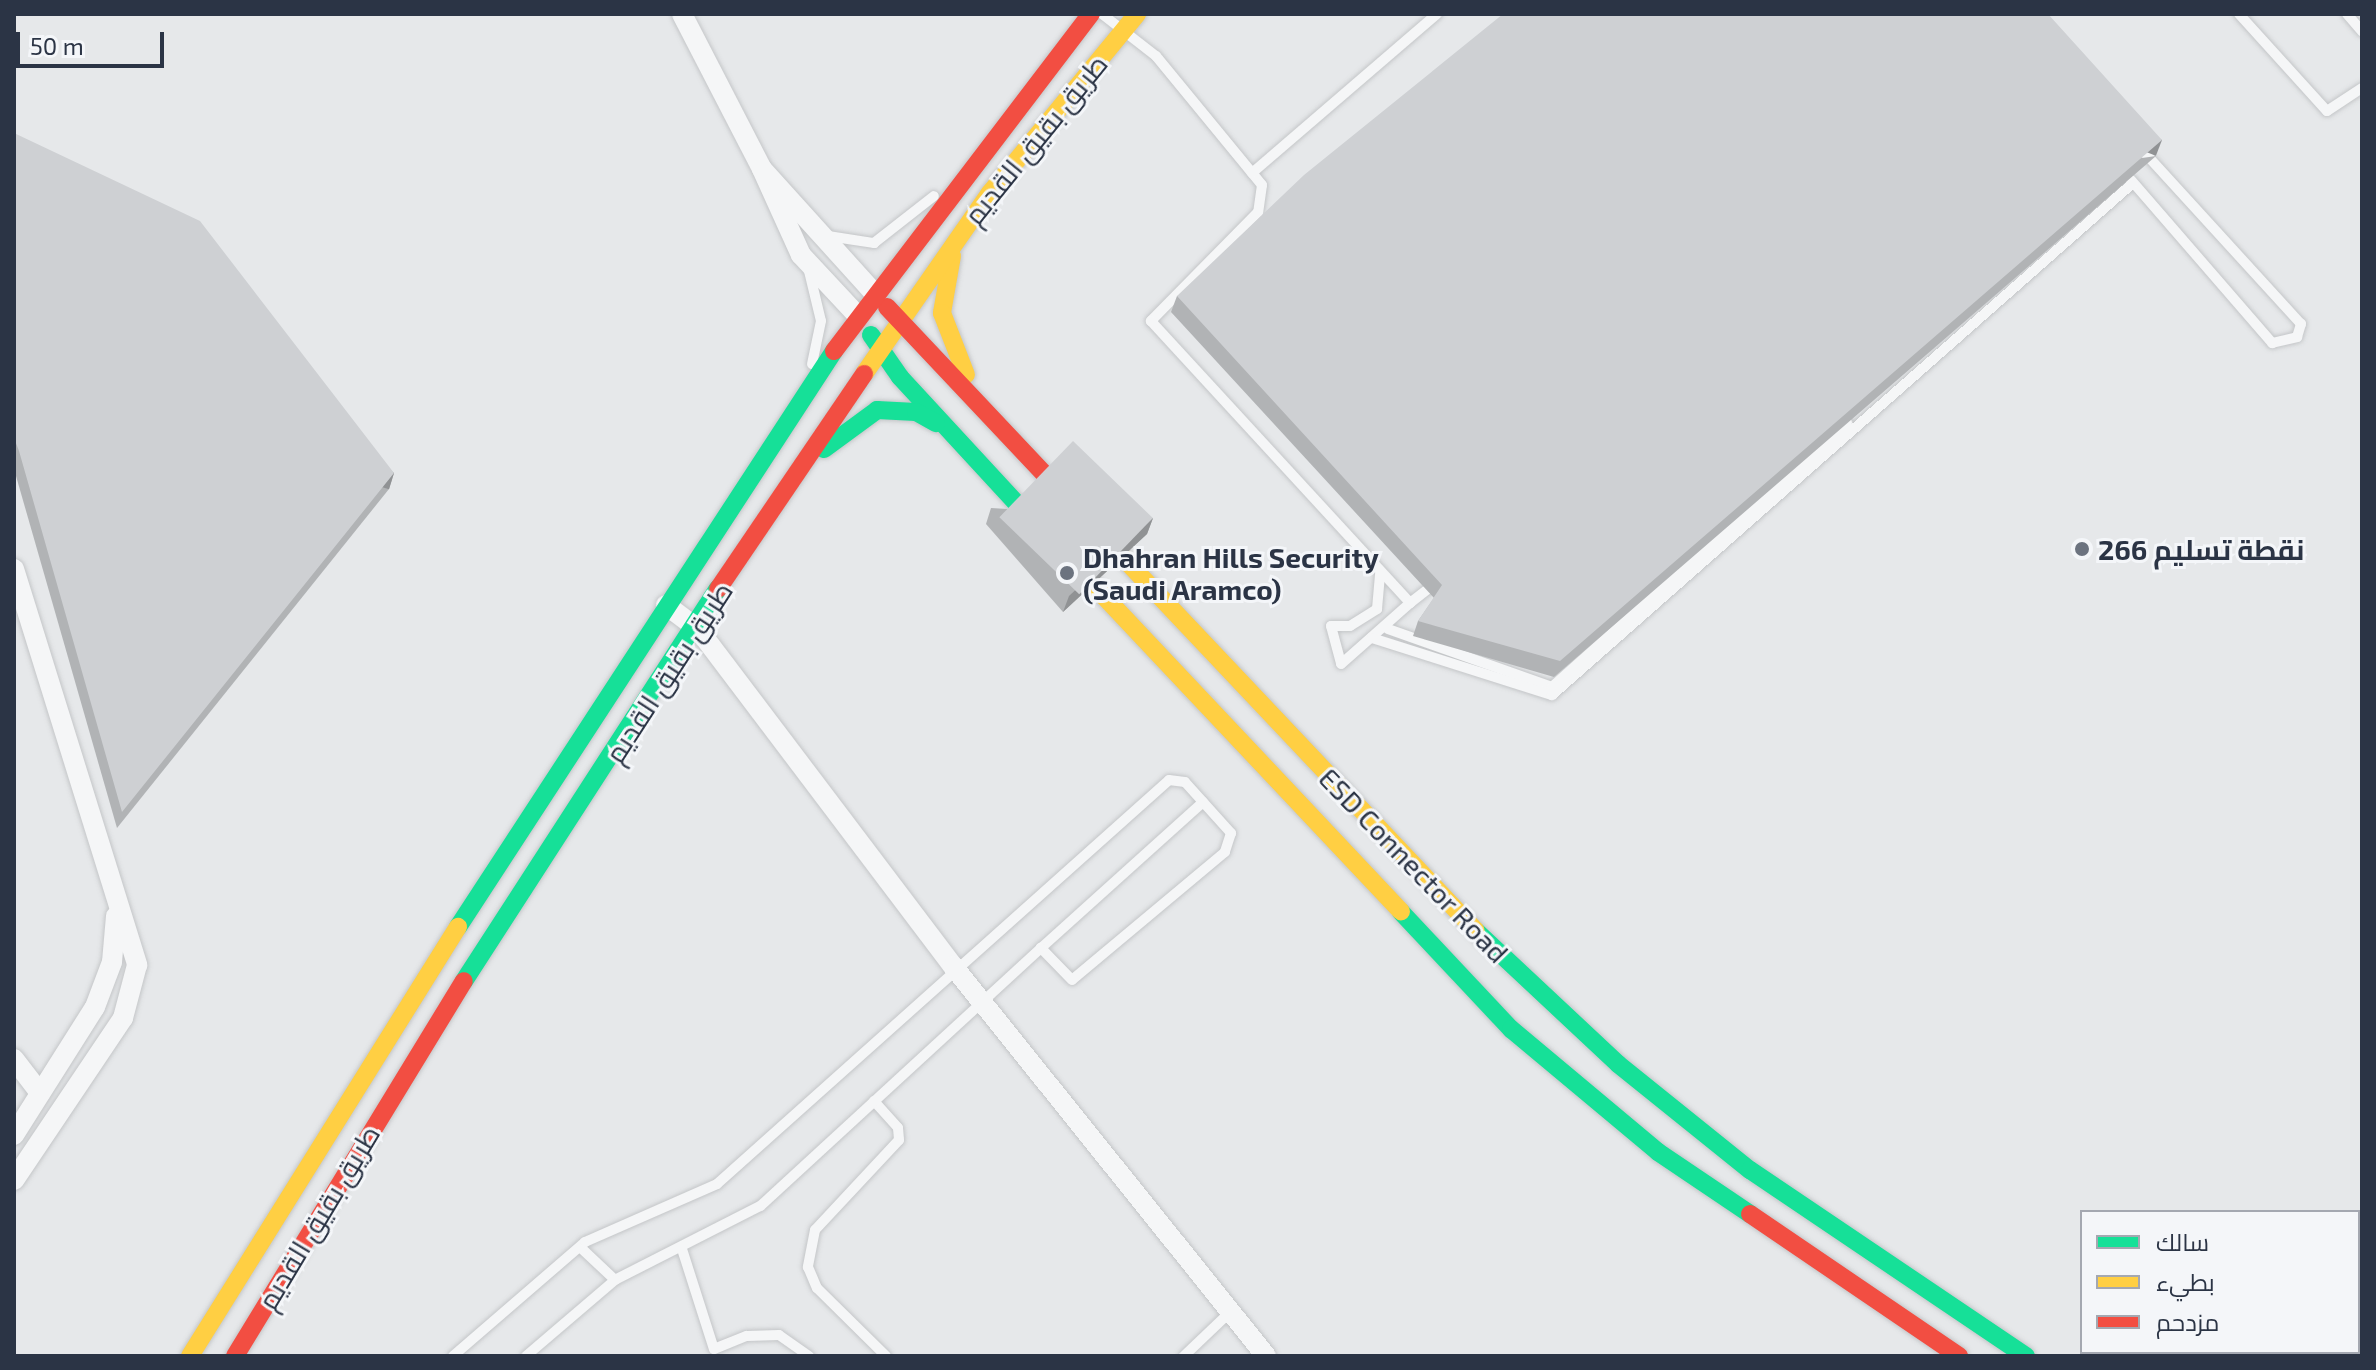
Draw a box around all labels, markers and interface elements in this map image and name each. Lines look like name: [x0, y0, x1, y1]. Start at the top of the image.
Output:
scale bar: [20, 16, 168, 66]
text: 50 m: [30, 31, 84, 60]
street label: طريق بقيق القديم: [956, 47, 1114, 231]
place label: نقطة تسليم 266: [2098, 532, 2304, 566]
place label: Dhahran Hills Security (Saudi Aramco): [1083, 540, 1379, 606]
marker: نقطة تسليم 266: [2073, 540, 2091, 558]
marker: Dhahran Hills Security (Saudi Aramco): [1058, 564, 1076, 582]
street label: طريق بقيق القديم: [597, 575, 739, 769]
street label: ESD Connector Road: [1312, 761, 1516, 969]
street label: طريق بقيق القديم: [250, 1119, 386, 1315]
legend: [2080, 1210, 2360, 1354]
text: سالك: [2156, 1227, 2209, 1256]
text: بطيء: [2156, 1267, 2215, 1296]
text: مزدحم: [2156, 1307, 2219, 1336]

